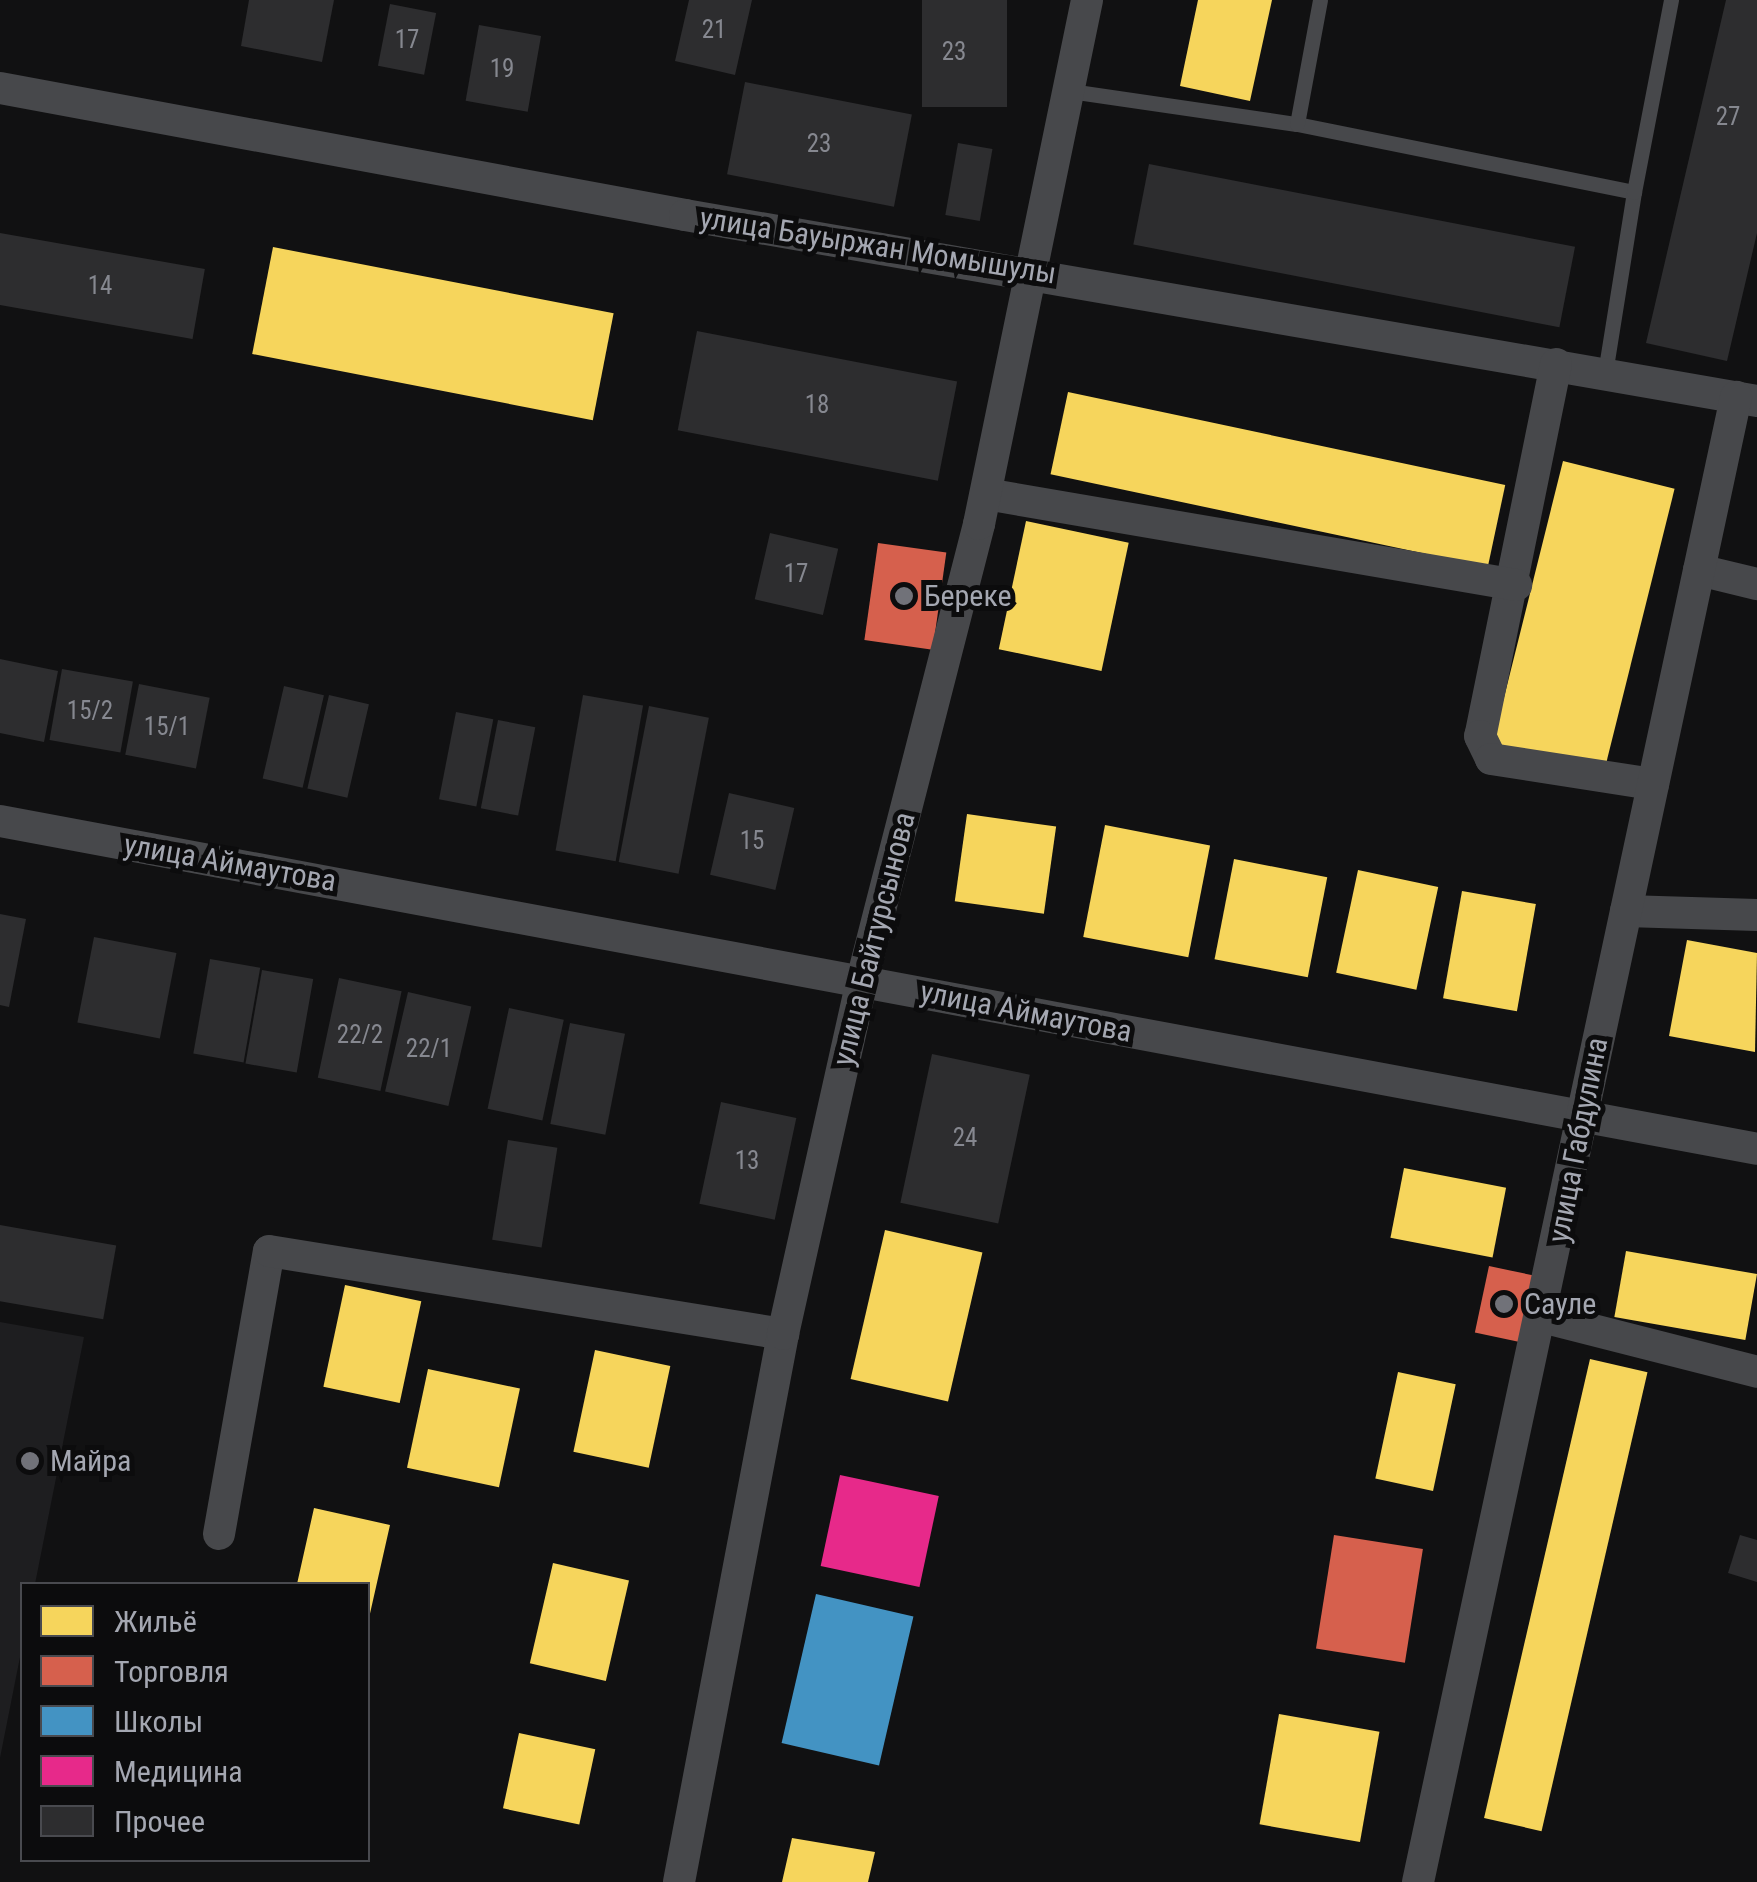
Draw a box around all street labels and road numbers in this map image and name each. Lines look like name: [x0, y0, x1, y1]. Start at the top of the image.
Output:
street label: улица Бауыржан Момышулы: [697, 200, 1059, 292]
street label: улица Байтурсынова: [825, 809, 923, 1069]
street label: улица Аймаутова: [121, 827, 339, 899]
street label: улица Аймаутова: [917, 974, 1135, 1050]
street label: улица Габдулина: [1540, 1035, 1616, 1245]

